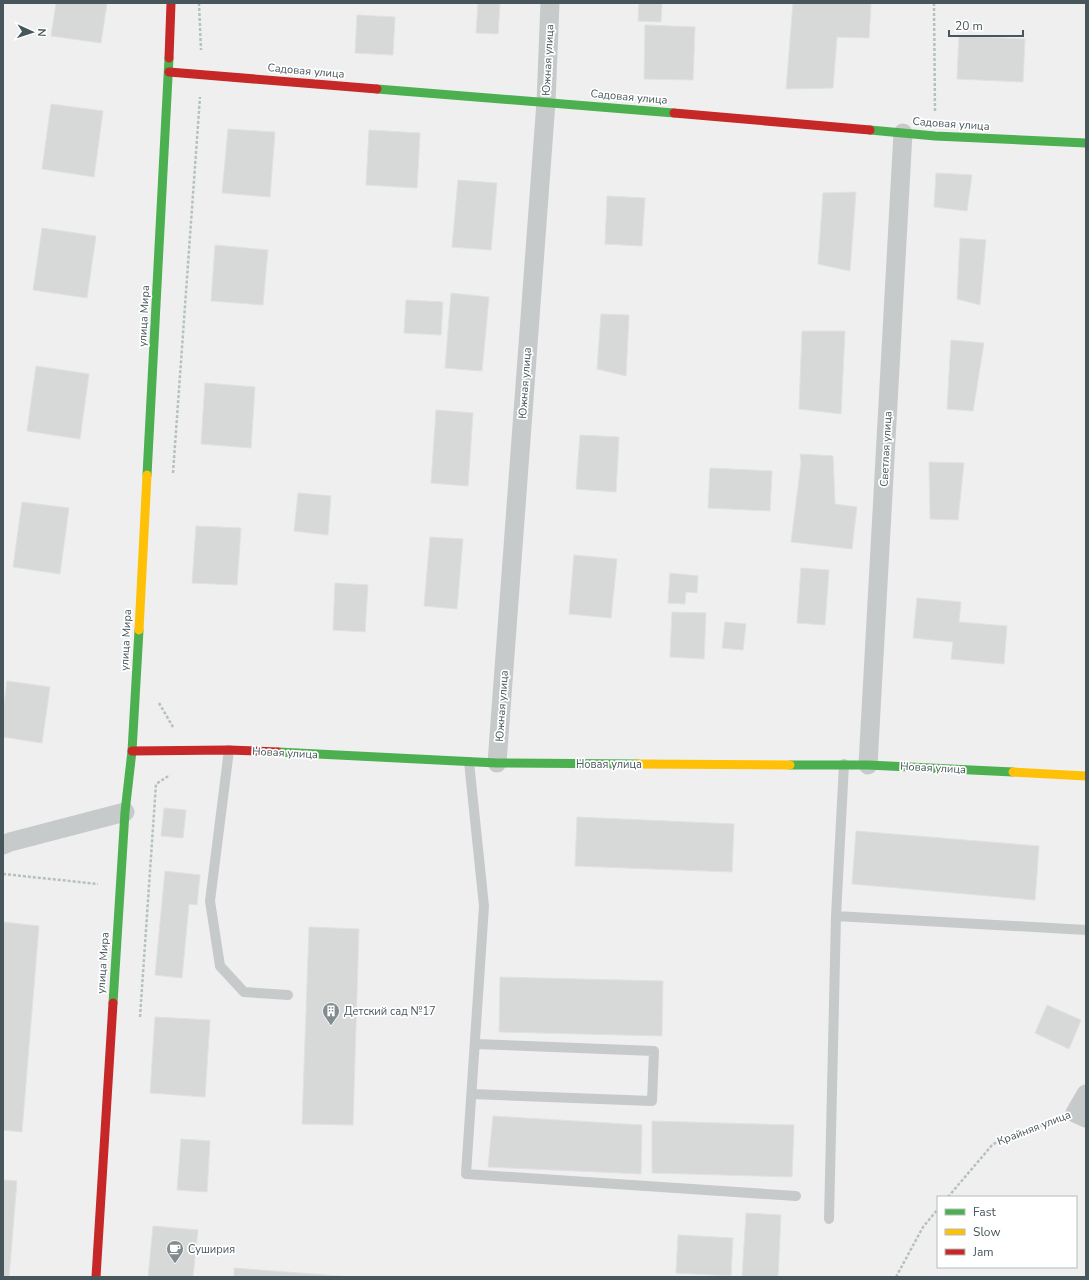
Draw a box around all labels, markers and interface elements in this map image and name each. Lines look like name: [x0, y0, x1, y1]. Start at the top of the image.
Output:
north arrow: [12, 12, 52, 52]
scale bar: [949, 12, 1023, 38]
text: 20 m: [955, 18, 983, 34]
street label: Южная улица: [539, 24, 557, 96]
text: N: [34, 28, 49, 37]
street label: Садовая улица: [267, 60, 345, 82]
street label: Садовая улица: [590, 86, 668, 108]
street label: Садовая улица: [912, 114, 990, 134]
street label: улица Мира: [135, 285, 153, 347]
street label: Южная улица: [515, 347, 535, 419]
street label: Светлая улица: [877, 411, 895, 487]
street label: улица Мира: [117, 609, 135, 671]
street label: Южная улица: [492, 670, 512, 742]
street label: Новая улица: [252, 744, 318, 762]
street label: Новая улица: [576, 757, 642, 772]
street label: Новая улица: [900, 759, 966, 777]
street label: улица Мира: [93, 932, 113, 994]
building icon: Детский сад №17: [321, 1001, 341, 1026]
place label: Детский сад №17: [344, 1004, 436, 1019]
street label: Крайняя улица: [995, 1107, 1073, 1149]
legend: [937, 1196, 1077, 1268]
text: Fast: [973, 1204, 996, 1220]
text: Slow: [973, 1224, 1001, 1240]
cafe icon: Суширия: [165, 1239, 185, 1264]
place label: Суширия: [188, 1242, 235, 1257]
text: Jam: [972, 1244, 994, 1260]

